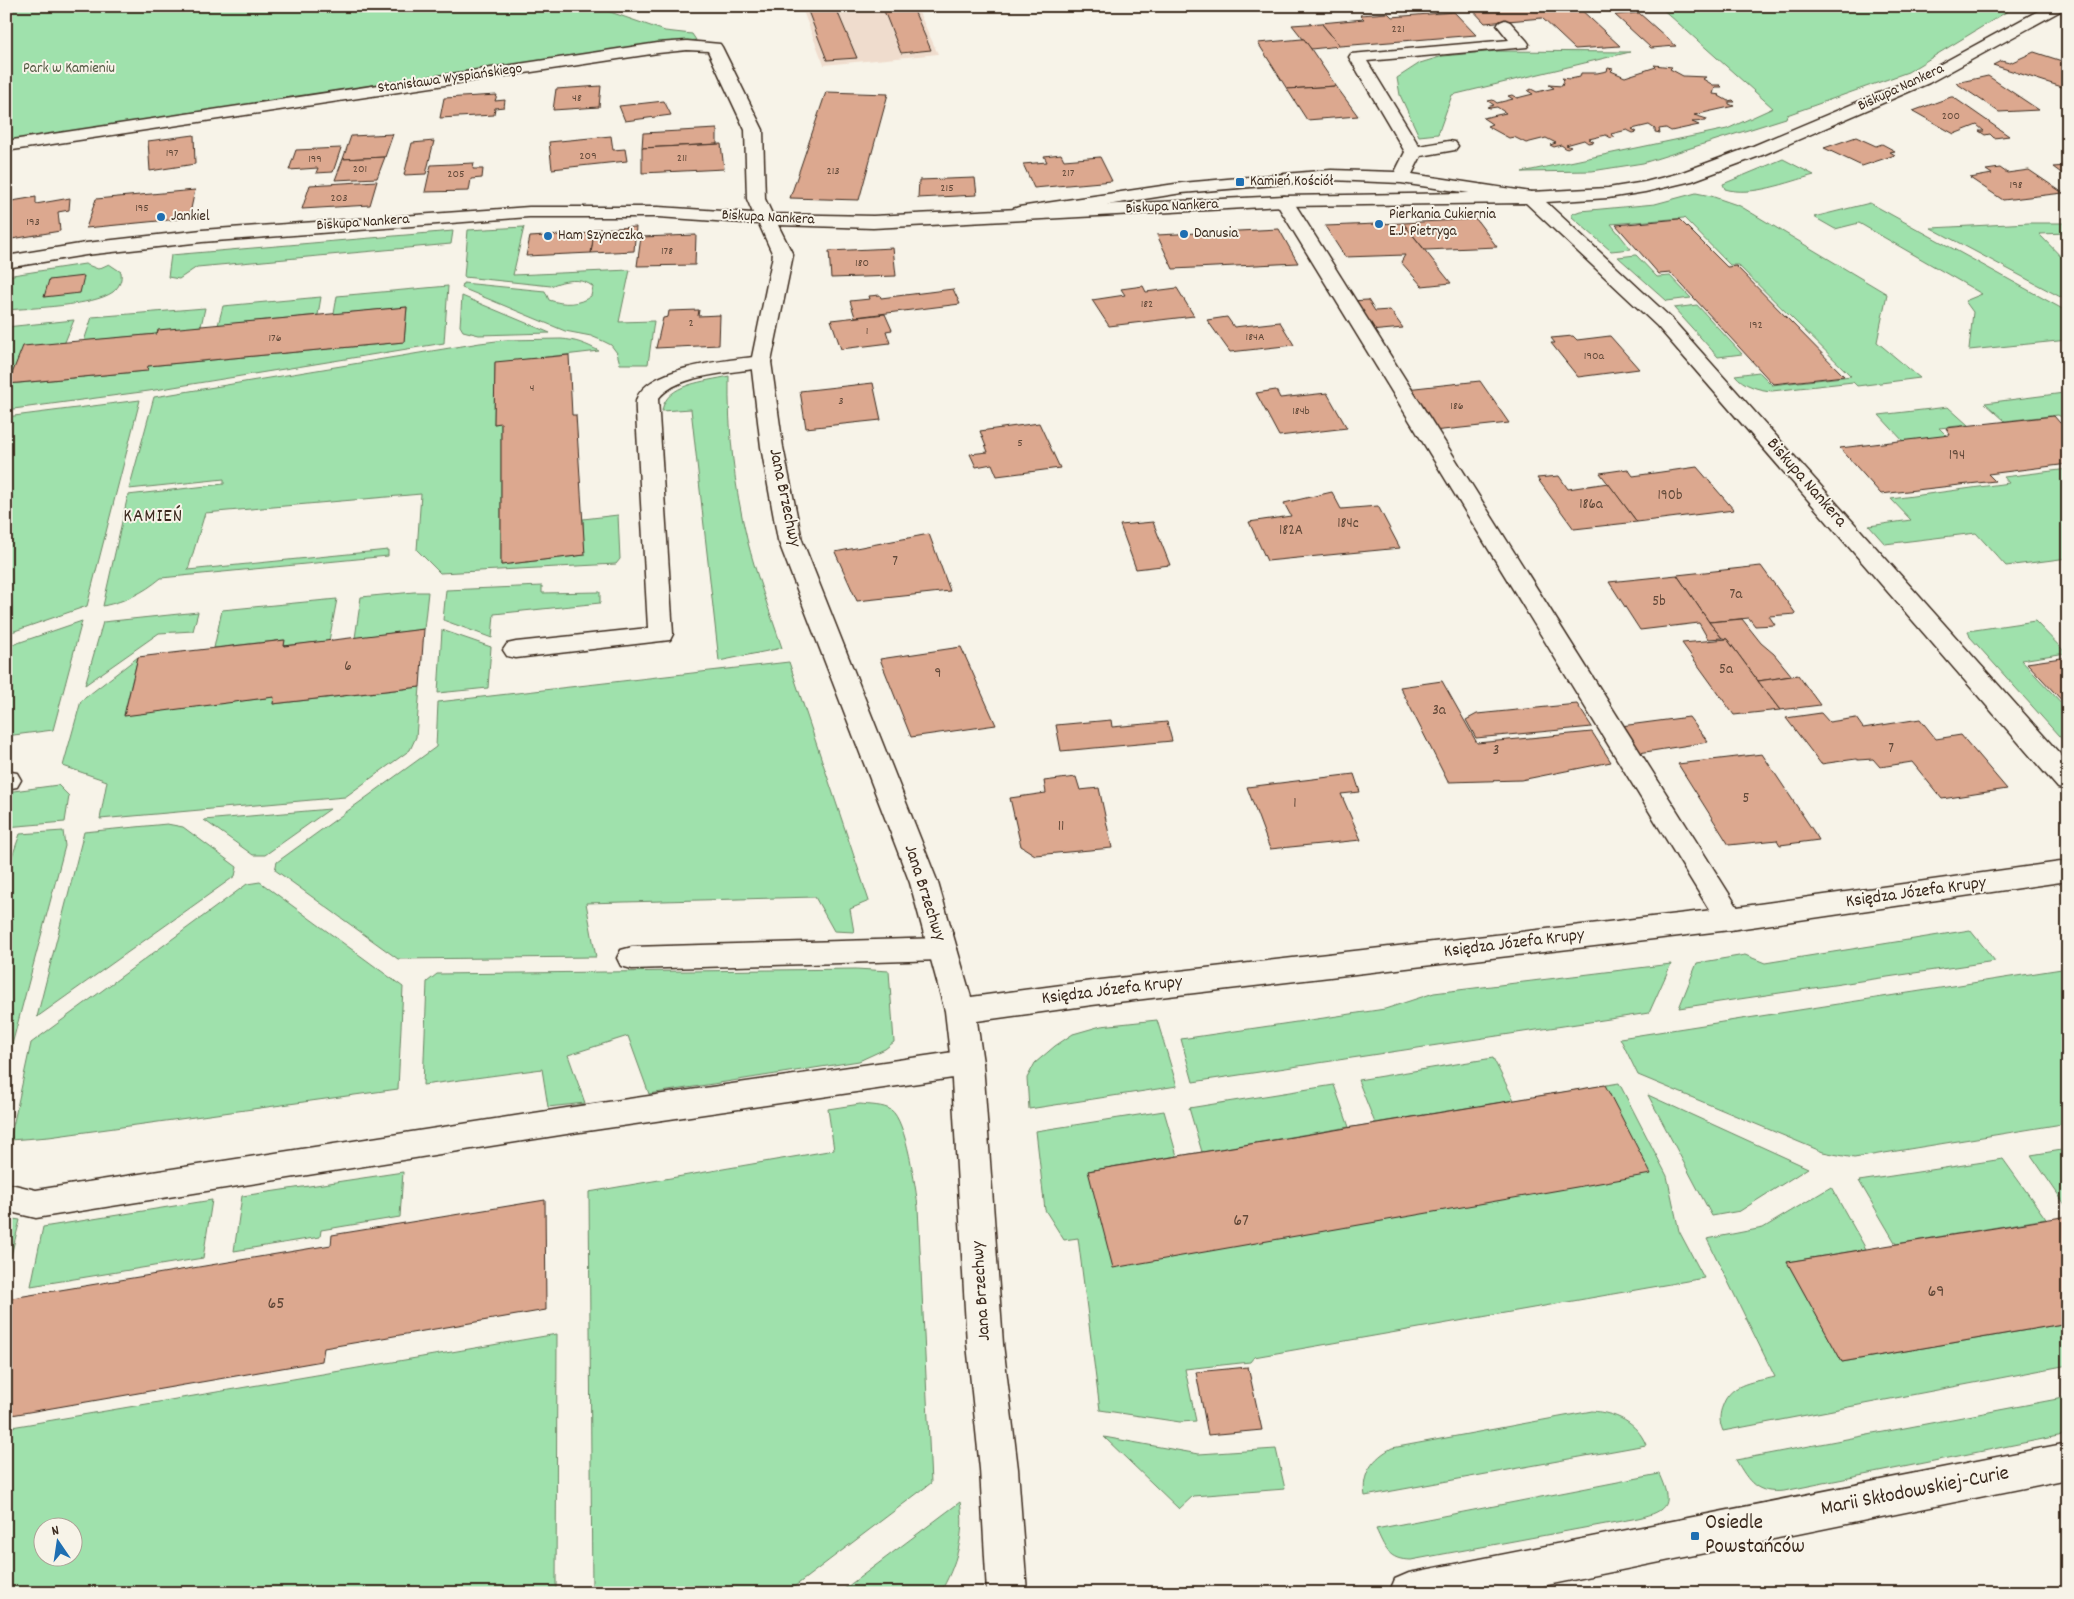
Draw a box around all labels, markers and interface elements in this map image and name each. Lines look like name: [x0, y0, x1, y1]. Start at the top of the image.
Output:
house number: 221: [1391, 21, 1405, 38]
park label: Park w Kamieniu: [23, 58, 115, 80]
street label: Stanisława Wyspiańskiego: [376, 58, 524, 100]
street label: Biskupa Nankera: [1854, 58, 1949, 118]
house number: 48: [572, 90, 582, 107]
house number: 200: [1942, 108, 1960, 125]
house number: 197: [166, 145, 179, 162]
house number: 209: [579, 148, 597, 165]
house number: 211: [677, 150, 687, 167]
house number: 199: [308, 151, 322, 168]
house number: 201: [353, 161, 367, 178]
house number: 213: [826, 163, 840, 180]
house number: 217: [1062, 165, 1075, 182]
house number: 205: [447, 166, 465, 183]
place label: Kamień Kościół: [1250, 171, 1334, 193]
marker: Kamień Kościół: [1234, 176, 1246, 188]
house number: 198: [2010, 177, 2023, 194]
house number: 215: [940, 180, 954, 197]
house number: 203: [330, 190, 348, 207]
street label: Biskupa Nankera: [1125, 194, 1220, 220]
house number: 195: [135, 200, 149, 217]
place label: Pierkania Cukiernia E.J. Pietryga: [1389, 204, 1497, 243]
street label: Biskupa Nankera: [721, 205, 816, 231]
place label: Jankiel: [171, 206, 210, 228]
street label: Biskupa Nankera: [316, 209, 411, 237]
marker: Jankiel: [155, 211, 167, 223]
house number: 193: [26, 214, 40, 231]
marker: Pierkania Cukiernia E.J. Pietryga: [1373, 218, 1385, 230]
place label: Danusia: [1194, 223, 1239, 245]
place label: Ham Szyneczka: [558, 225, 644, 247]
marker: Danusia: [1178, 228, 1190, 240]
marker: Ham Szyneczka: [542, 230, 554, 242]
house number: 178: [661, 243, 673, 260]
house number: 180: [855, 255, 869, 272]
house number: 182: [1141, 296, 1153, 313]
house number: 2: [688, 315, 694, 332]
house number: 192: [1749, 317, 1763, 334]
house number: 1: [866, 323, 868, 340]
house number: 184A: [1246, 329, 1265, 346]
house number: 176: [268, 330, 282, 347]
house number: 190a: [1584, 348, 1605, 365]
house number: 4: [530, 380, 535, 397]
house number: 3: [838, 393, 844, 410]
house number: 186: [1450, 398, 1464, 415]
house number: 184b: [1292, 403, 1310, 420]
street label: Biskupa Nankera: [1760, 433, 1852, 534]
house number: 5: [1017, 435, 1023, 452]
house number: 194: [1949, 445, 1965, 467]
street label: Jana Brzechwy: [761, 446, 807, 550]
house number: 190b: [1658, 485, 1682, 507]
house number: 186a: [1579, 494, 1604, 516]
district label: KAMIEŃ: [123, 504, 183, 531]
house number: 184c: [1337, 513, 1359, 535]
house number: 182A: [1279, 520, 1303, 542]
house number: 7: [892, 551, 898, 573]
house number: 7a: [1730, 584, 1743, 606]
house number: 5b: [1652, 591, 1666, 613]
house number: 6: [344, 656, 352, 678]
house number: 5a: [1719, 659, 1734, 681]
house number: 9: [935, 663, 941, 685]
house number: 3a: [1432, 700, 1447, 722]
house number: 7: [1888, 738, 1894, 760]
house number: 3: [1493, 740, 1499, 762]
house number: 5: [1743, 788, 1750, 810]
house number: 1: [1293, 793, 1297, 815]
house number: 11: [1058, 816, 1064, 838]
street label: Jana Brzechwy: [897, 841, 952, 945]
street label: Księdza Józefa Krupy: [1844, 871, 1989, 915]
street label: Księdza Józefa Krupy: [1442, 923, 1586, 965]
street label: Księdza Józefa Krupy: [1040, 970, 1184, 1012]
house number: 67: [1233, 1209, 1249, 1234]
street label: Jana Brzechwy: [966, 1239, 998, 1342]
house number: 69: [1927, 1280, 1945, 1305]
house number: 65: [267, 1292, 285, 1317]
street label: Marii Skłodowskiej-Curie: [1818, 1459, 2012, 1525]
place label: Osiedle Powstańców: [1705, 1509, 1805, 1563]
north arrow: [32, 1516, 82, 1566]
text: N: [50, 1521, 61, 1542]
marker: Osiedle Powstańców: [1689, 1530, 1701, 1542]

